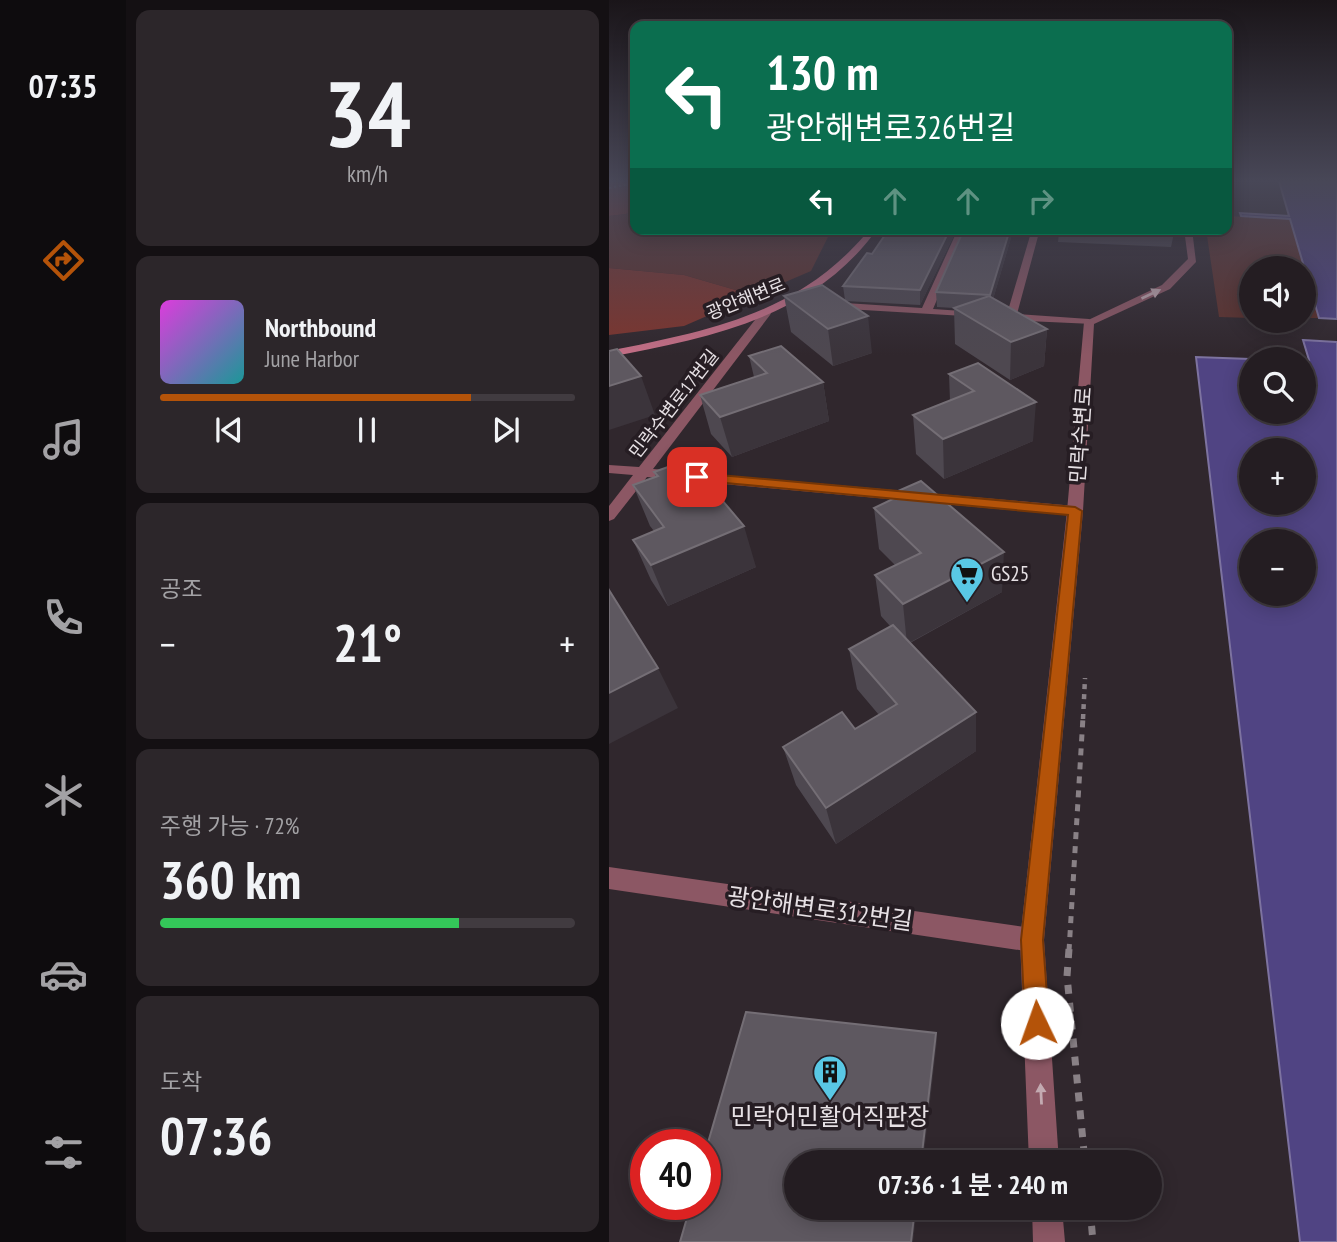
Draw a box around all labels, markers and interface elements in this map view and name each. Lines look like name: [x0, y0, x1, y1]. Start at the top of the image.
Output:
text: 130 m: [766, 40, 879, 104]
icon: left: [651, 49, 742, 140]
text: 34: [324, 54, 411, 172]
text: 07:35: [28, 65, 98, 107]
text: 광안해변로326번길: [766, 106, 1015, 148]
text: km/h: [347, 159, 388, 188]
icon: left: [803, 182, 841, 220]
icon: ahead: [876, 182, 914, 220]
icon: ahead: [949, 182, 987, 220]
icon: right: [1022, 182, 1060, 220]
icon: directions: [39, 236, 88, 285]
map controls: [1239, 256, 1316, 606]
button: sound: [1239, 256, 1316, 333]
street label: 광안해변로: [703, 272, 789, 325]
one-way arrow: [1141, 288, 1161, 300]
text: Northbound: [265, 311, 376, 344]
text: June Harbor: [265, 344, 359, 373]
street label: 민락수변로17번길: [624, 345, 723, 463]
button: search: [1239, 347, 1316, 424]
street label: 민락수변로: [1064, 386, 1097, 484]
icon: previous: [210, 411, 248, 449]
icon: pause: [348, 411, 386, 449]
icon: next: [487, 411, 525, 449]
icon: music: [39, 415, 88, 464]
button: +: [1239, 438, 1316, 515]
pin: [667, 447, 727, 507]
icon: arrive: [678, 458, 716, 496]
button: −: [1239, 529, 1316, 606]
supermarket icon: GS25: [948, 555, 986, 604]
place label: GS25: [991, 560, 1029, 587]
text: 공조: [160, 574, 202, 603]
icon: phone: [39, 593, 88, 642]
text: 21°: [333, 609, 402, 676]
text: −: [160, 619, 176, 668]
text: +: [559, 619, 575, 668]
icon: climate: [39, 771, 88, 820]
text: 주행 가능 · 72%: [160, 811, 300, 840]
text: 360 km: [160, 846, 301, 913]
street label: 광안해변로312번길: [725, 880, 915, 937]
icon: car: [39, 950, 88, 999]
position arrow: [1000, 986, 1074, 1060]
building icon: 민락어민활어직판장: [811, 1053, 849, 1102]
text: 도착: [160, 1067, 202, 1096]
one-way arrow: [1035, 1083, 1046, 1105]
place label: 민락어민활어직판장: [731, 1101, 929, 1132]
text: 07:36: [160, 1102, 272, 1169]
icon: filters: [39, 1128, 88, 1177]
speed limit sign: 40: [630, 1129, 721, 1220]
text: 07:36 · 1 분 · 240 m: [878, 1168, 1068, 1201]

